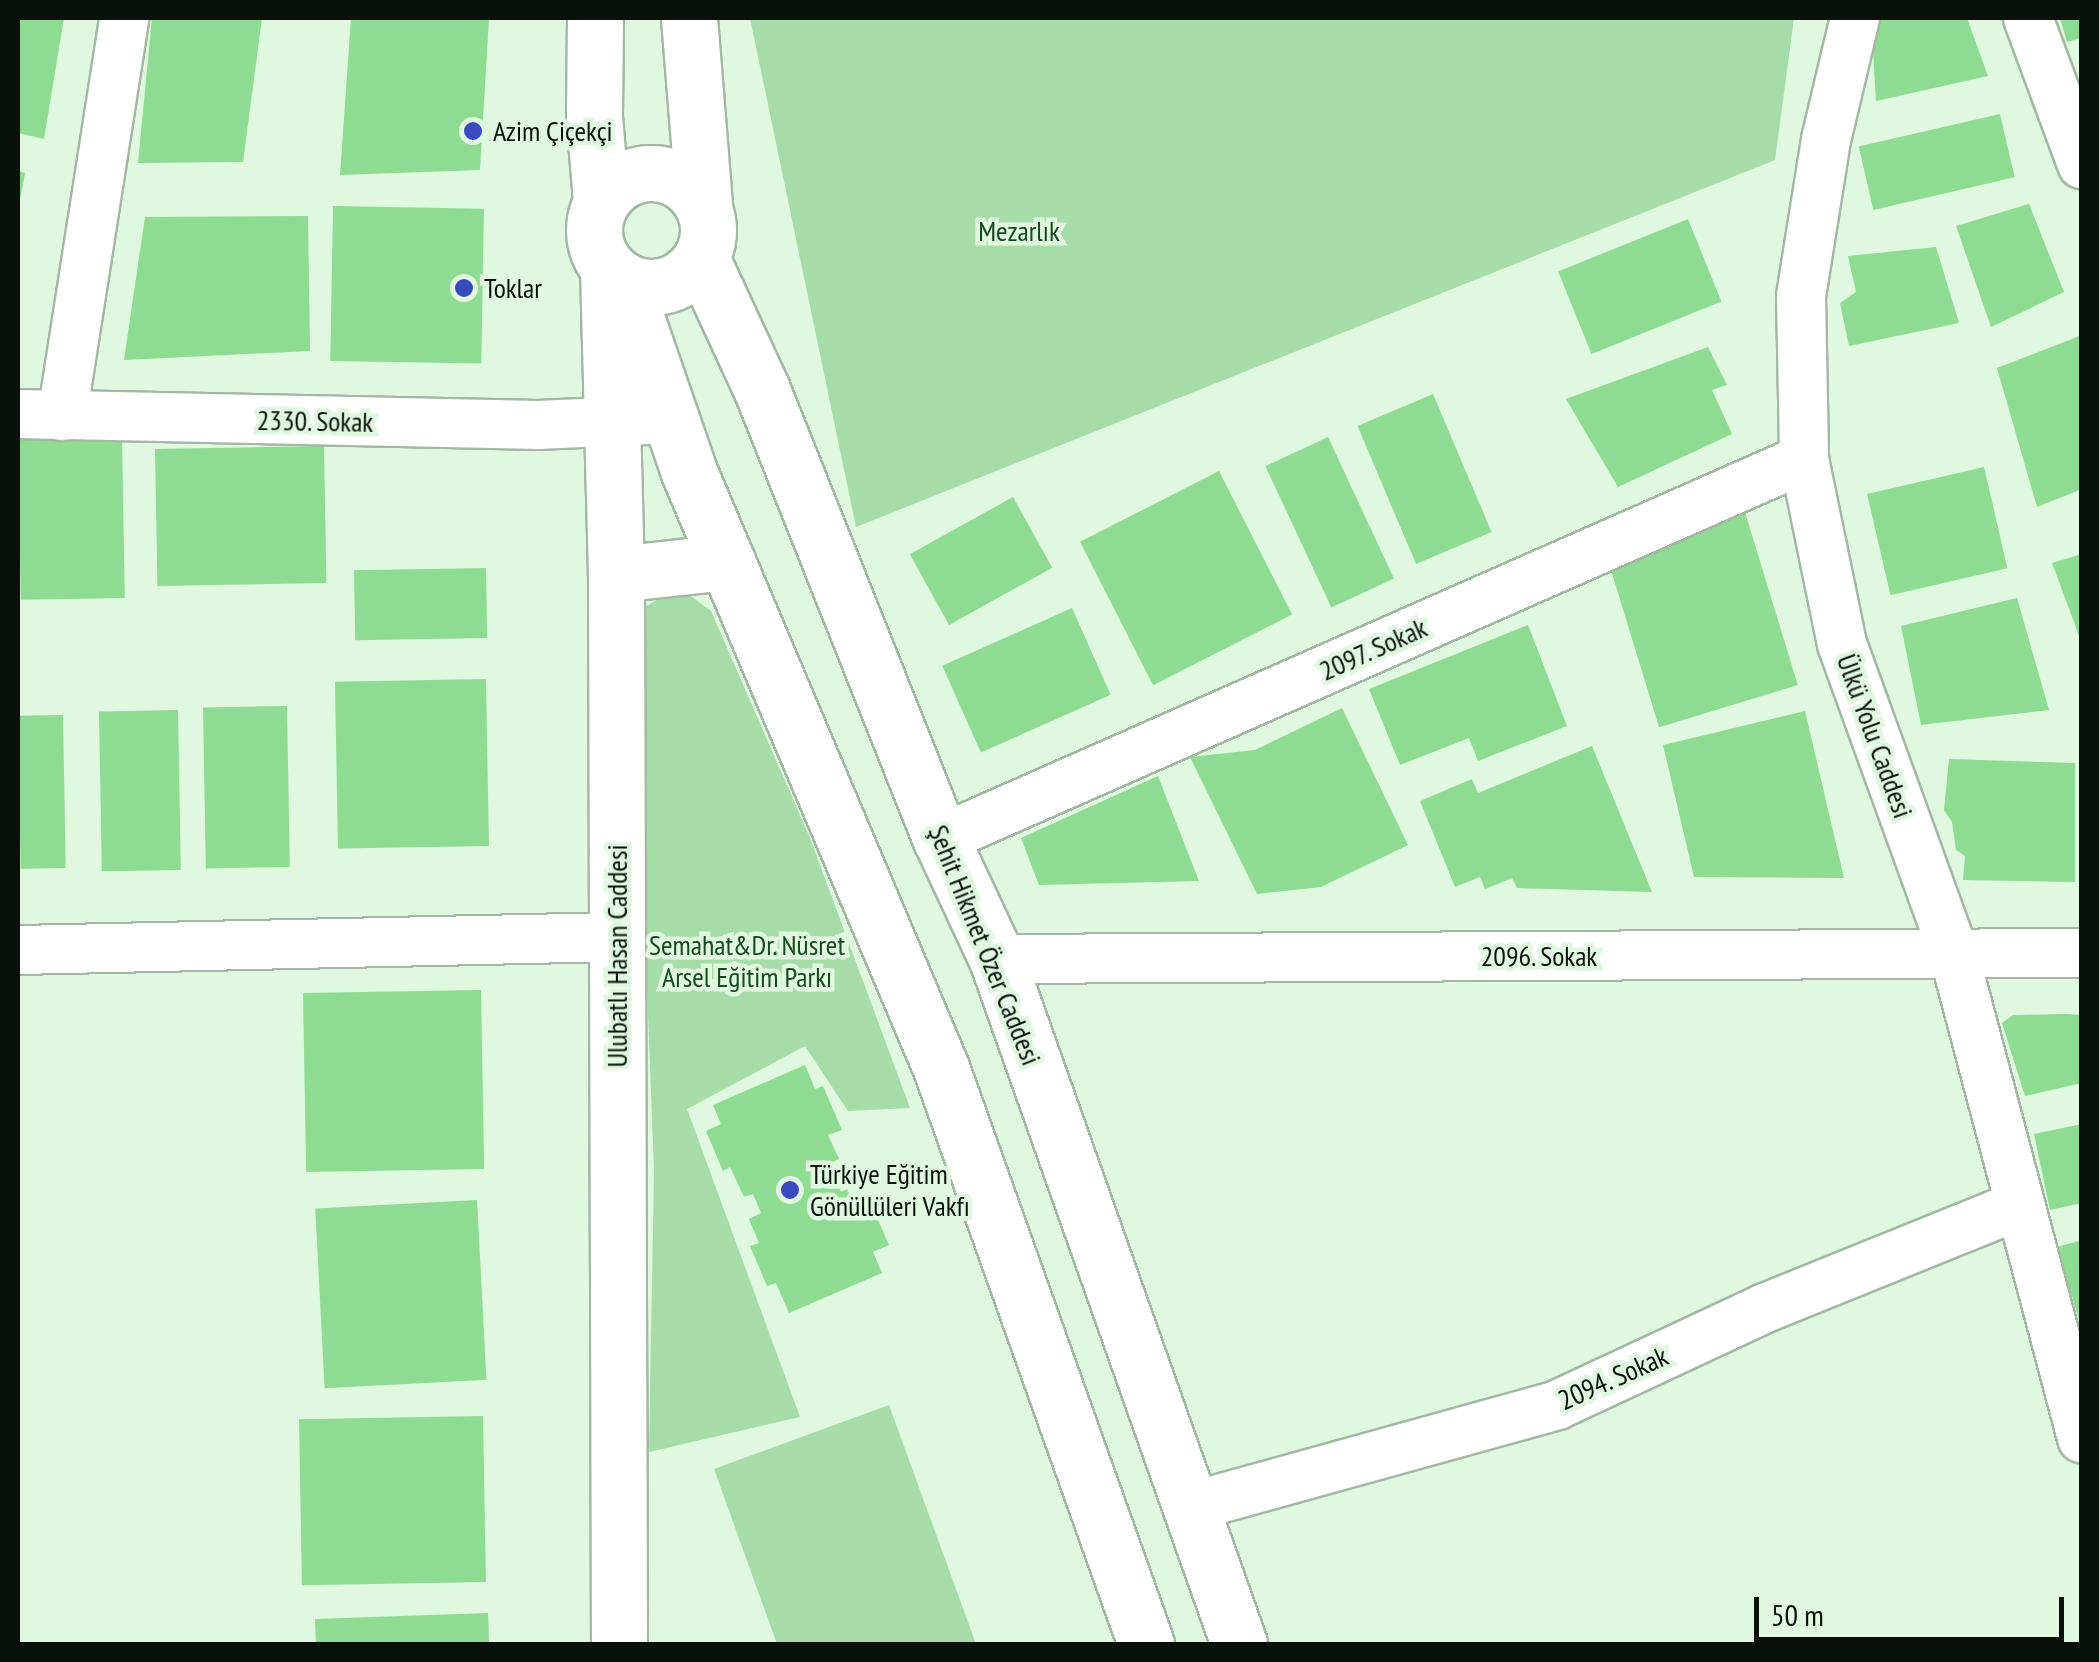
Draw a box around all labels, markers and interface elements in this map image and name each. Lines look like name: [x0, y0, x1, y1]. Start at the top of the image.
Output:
place label: Azim Çiçekçi: [493, 114, 613, 148]
marker: Azim Çiçekçi: [462, 120, 484, 142]
park label: Mezarlık: [978, 214, 1060, 248]
place label: Toklar: [484, 271, 542, 305]
marker: Toklar: [453, 277, 475, 299]
street label: 2330. Sokak: [256, 403, 374, 439]
street label: 2097. Sokak: [1313, 610, 1433, 688]
street label: Ülkü Yolu Caddesi: [1830, 649, 1920, 823]
street label: Şehit Hikmet Özer Caddesi: [922, 820, 1048, 1070]
street label: Ulubatlı Hasan Caddesi: [600, 845, 634, 1067]
park label: Semahat&Dr. Nüsret Arsel Eğitim Parkı: [648, 928, 846, 994]
street label: 2096. Sokak: [1480, 939, 1598, 973]
place label: Türkiye Eğitim Gönüllüleri Vakfı: [810, 1157, 970, 1223]
marker: Türkiye Eğitim Gönüllüleri Vakfı: [779, 1179, 801, 1201]
street label: 2094. Sokak: [1552, 1339, 1674, 1417]
scale bar: [1759, 1577, 2069, 1639]
text: 50 m: [1771, 1595, 1824, 1634]

